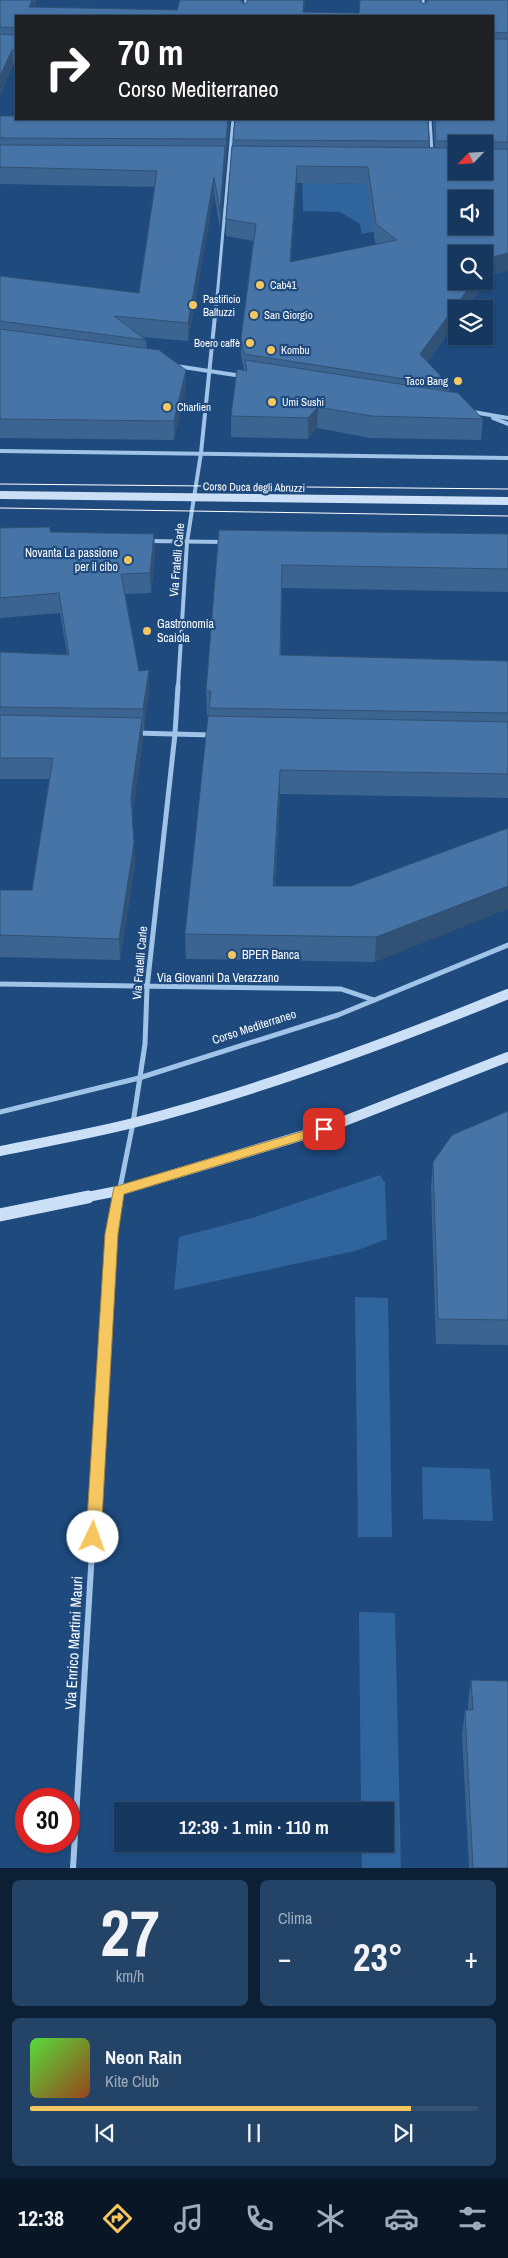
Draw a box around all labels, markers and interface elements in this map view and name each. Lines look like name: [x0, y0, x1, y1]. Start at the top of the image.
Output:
text: 70 m: [118, 29, 183, 76]
icon: right: [35, 35, 100, 100]
text: Corso Mediterraneo: [118, 74, 278, 104]
north arrow: [448, 135, 492, 180]
map controls: [448, 135, 493, 345]
button: sound: [448, 190, 493, 235]
button: search: [448, 245, 493, 290]
place label: Cab41: [270, 278, 297, 292]
marker: Cab41: [254, 279, 266, 291]
place label: Pastificio Baltuzzi: [203, 292, 241, 319]
marker: Pastificio Baltuzzi: [187, 299, 199, 311]
button: layers: [448, 300, 493, 345]
place label: San Giorgio: [264, 308, 313, 322]
marker: San Giorgio: [248, 309, 260, 321]
place label: Boero caffè: [194, 336, 240, 350]
marker: Boero caffè: [244, 337, 256, 349]
place label: Kombu: [281, 343, 310, 357]
marker: Kombu: [265, 344, 277, 356]
place label: Taco Bang: [405, 374, 448, 388]
marker: Taco Bang: [452, 375, 464, 387]
place label: Umi Sushi: [282, 395, 324, 409]
marker: Umi Sushi: [266, 396, 278, 408]
place label: Charlien: [177, 400, 211, 414]
marker: Charlien: [161, 401, 173, 413]
street label: Corso Duca degli Abruzzi: [203, 479, 305, 495]
street label: Via Fratelli Carle: [166, 523, 188, 597]
place label: Novanta La passione per il cibo: [25, 545, 118, 575]
marker: Novanta La passione per il cibo: [122, 554, 134, 566]
place label: Gastronomia Scaiola: [157, 616, 214, 646]
marker: Gastronomia Scaiola: [141, 625, 153, 637]
street label: Via Fratelli Carle: [129, 926, 151, 1000]
place label: BPER Banca: [242, 947, 300, 963]
marker: BPER Banca: [226, 949, 238, 961]
street label: Via Giovanni Da Verazzano: [157, 970, 279, 986]
street label: Corso Mediterraneo: [210, 1006, 298, 1048]
pin: [303, 1108, 345, 1150]
icon: arrive: [310, 1115, 338, 1143]
position arrow: [66, 1510, 118, 1562]
street label: Via Enrico Martini Mauri: [60, 1576, 87, 1710]
speed limit sign: 30: [15, 1788, 80, 1853]
text: 12:39 · 1 min · 110 m: [179, 1814, 329, 1840]
text: 27: [100, 1889, 160, 1976]
text: Clima: [278, 1907, 312, 1929]
text: 23°: [353, 1932, 403, 1983]
text: −: [278, 1939, 291, 1977]
text: +: [465, 1939, 478, 1977]
text: km/h: [116, 1965, 144, 1987]
text: Neon Rain: [105, 2044, 182, 2070]
text: Kite Club: [105, 2070, 159, 2092]
icon: previous: [91, 2119, 119, 2147]
icon: pause: [240, 2119, 268, 2147]
icon: next: [389, 2119, 417, 2147]
icon: directions: [100, 2201, 135, 2236]
icon: music: [171, 2201, 206, 2236]
icon: phone: [242, 2201, 277, 2236]
icon: climate: [313, 2201, 348, 2236]
icon: car: [384, 2201, 419, 2236]
icon: filters: [455, 2201, 490, 2236]
text: 12:38: [18, 2203, 64, 2233]

